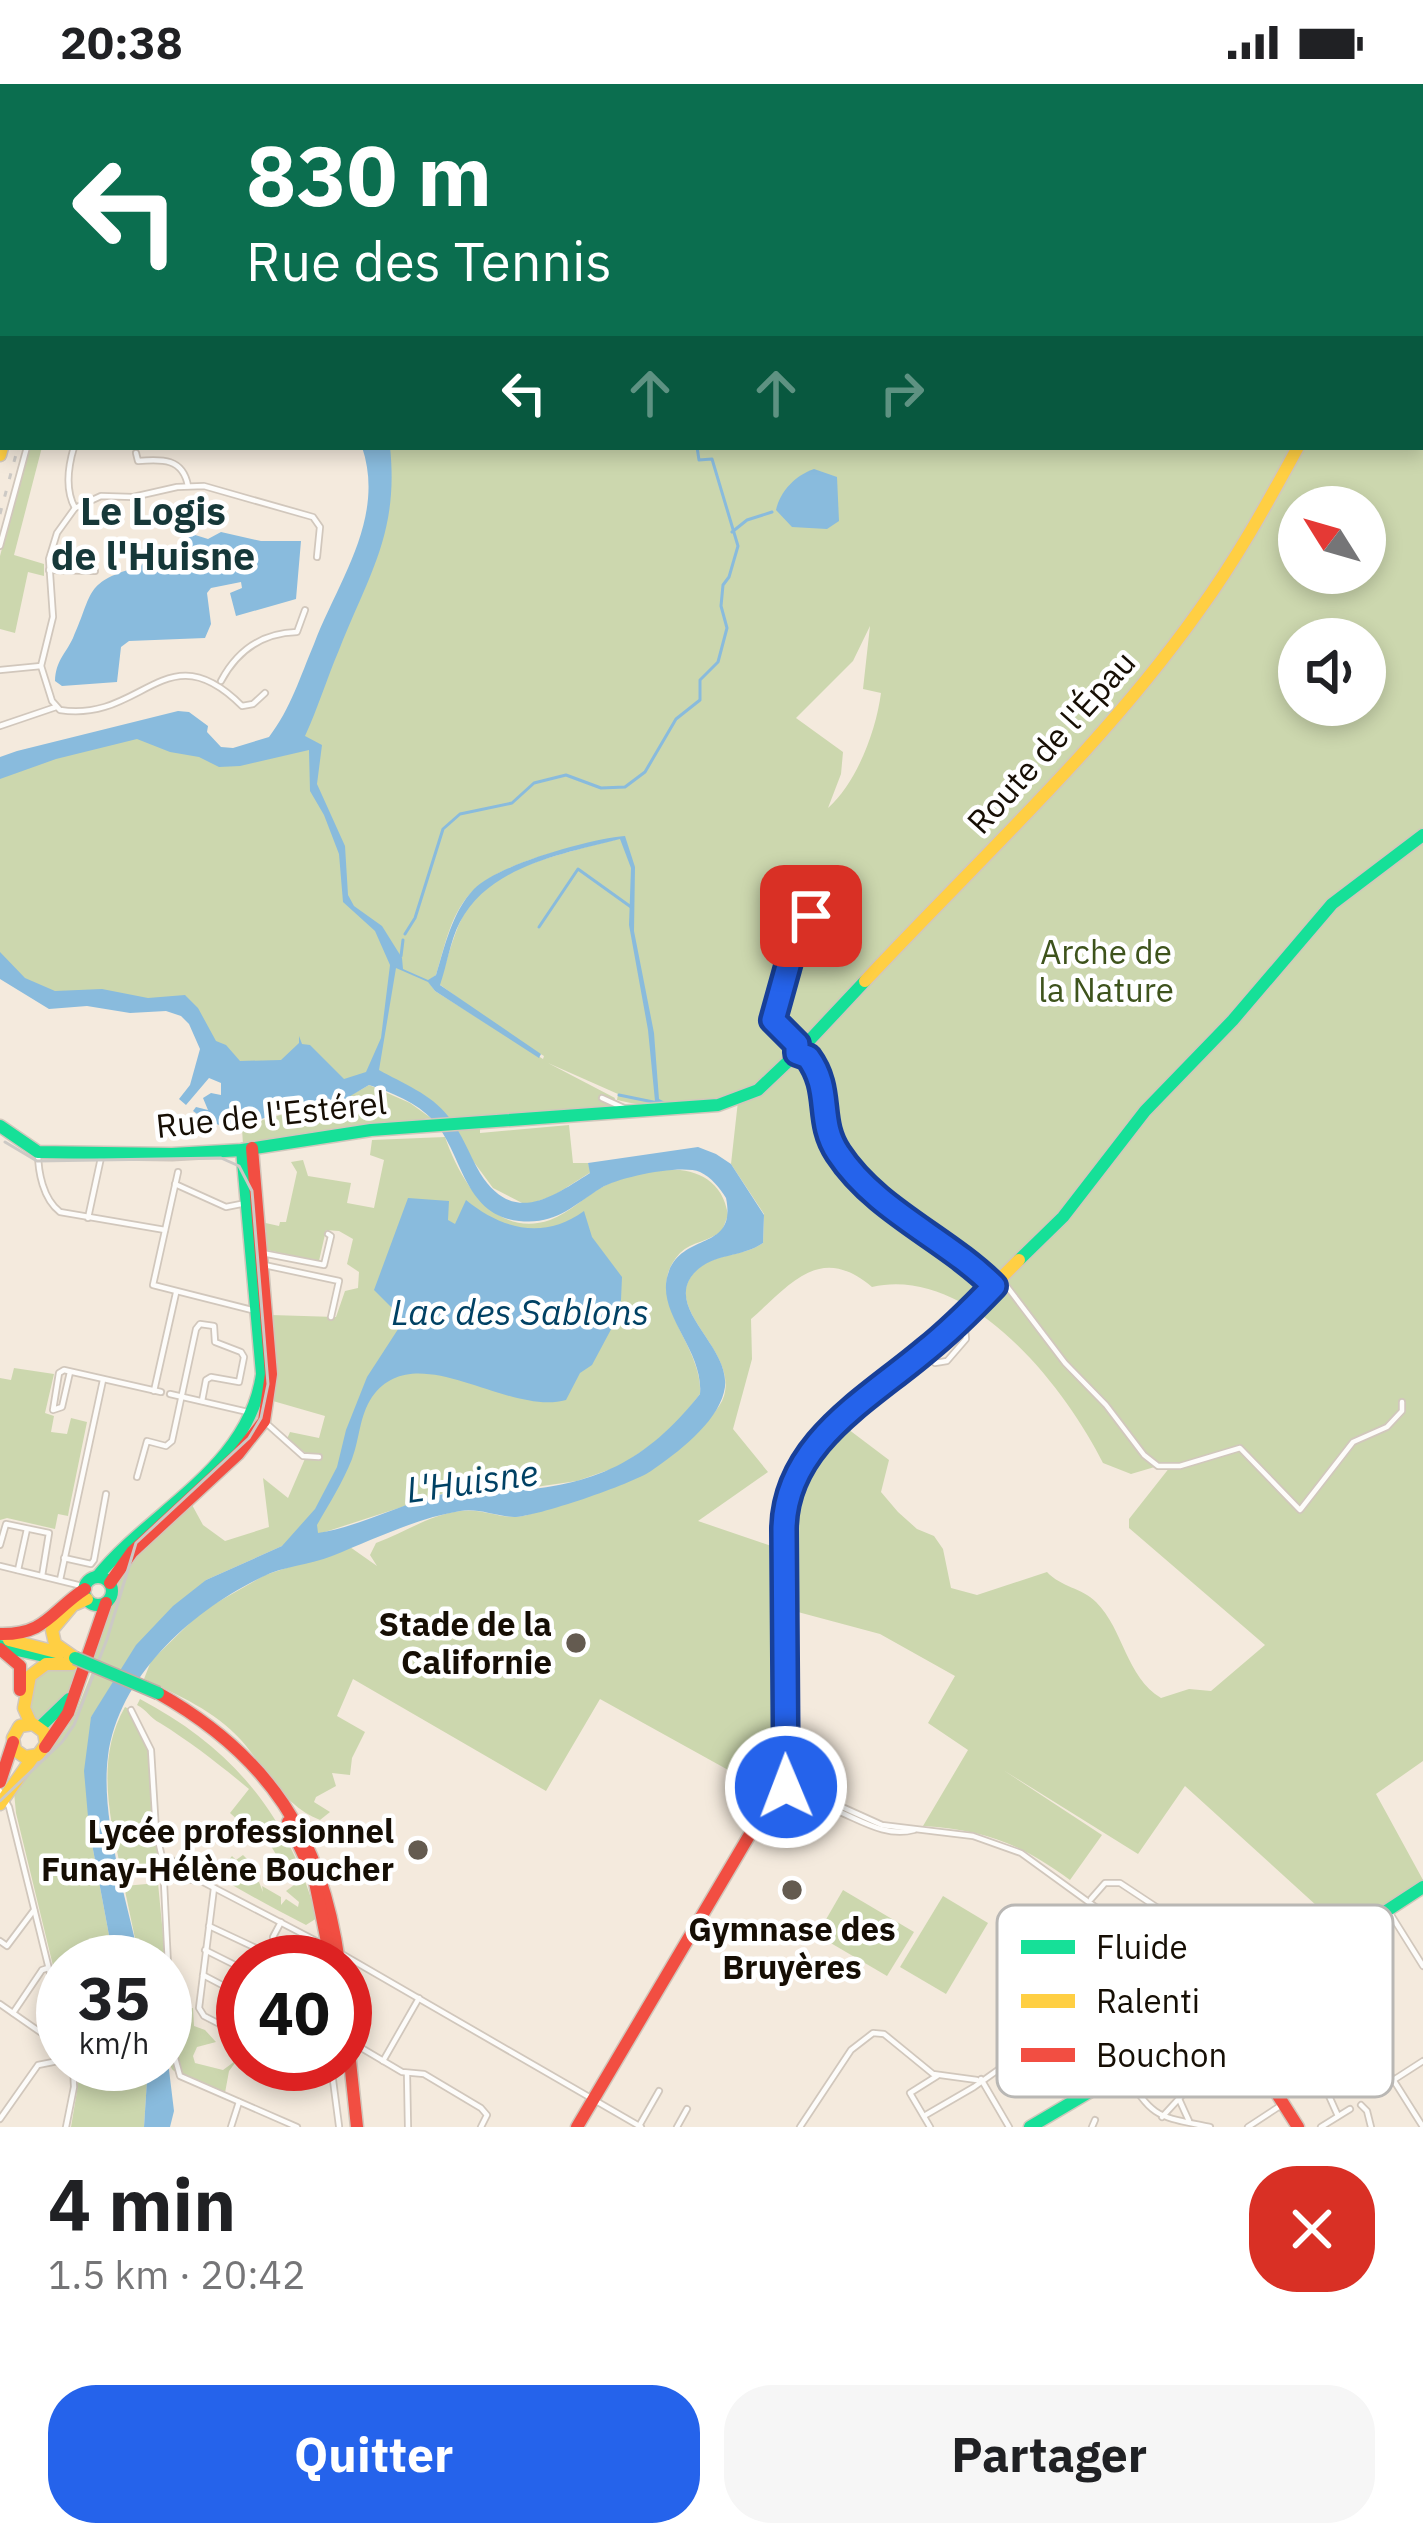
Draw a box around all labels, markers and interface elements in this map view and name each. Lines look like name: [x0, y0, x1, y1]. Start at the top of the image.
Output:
text: 20:38: [60, 13, 183, 71]
text: 830 m: [246, 120, 492, 229]
icon: left: [48, 132, 204, 288]
text: Rue des Tennis: [246, 226, 612, 296]
icon: left: [491, 360, 557, 426]
icon: ahead: [617, 360, 683, 426]
icon: ahead: [743, 360, 809, 426]
icon: right: [869, 360, 935, 426]
district label: Le Logis de l'Huisne: [51, 485, 255, 581]
north arrow: [1278, 486, 1386, 594]
map controls: [1278, 486, 1386, 726]
button: sound: [1278, 618, 1386, 726]
street label: Route de l'Épau: [957, 641, 1144, 842]
pin: [760, 865, 862, 967]
icon: arrive: [778, 883, 844, 949]
park label: Arche de la Nature: [1038, 930, 1174, 1011]
street label: Rue de l'Estérel: [154, 1080, 388, 1147]
water label: Lac des Sablons: [391, 1288, 649, 1335]
water label: L'Huisne: [403, 1448, 541, 1513]
place label: Stade de la Californie: [379, 1602, 552, 1683]
marker: Stade de la Californie: [563, 1630, 589, 1656]
position arrow: [723, 1724, 849, 1850]
place label: Lycée professionnel Funay-Hélène Boucher: [41, 1809, 394, 1890]
marker: Lycée professionnel Funay-Hélène Boucher: [405, 1837, 431, 1863]
marker: Gymnase des Bruyères: [779, 1877, 805, 1903]
legend: [997, 1905, 1393, 2097]
place label: Gymnase des Bruyères: [688, 1907, 896, 1988]
text: Fluide: [1096, 1925, 1188, 1968]
speed limit sign: 40: [216, 1935, 372, 2091]
text: 35: [78, 1958, 150, 2037]
text: Ralenti: [1096, 1979, 1200, 2022]
text: km/h: [79, 2023, 149, 2062]
text: Bouchon: [1096, 2033, 1227, 2076]
text: 4 min: [48, 2157, 236, 2251]
button: close: [1249, 2166, 1375, 2292]
text: 1.5 km · 20:42: [48, 2249, 305, 2300]
button: Quitter: [48, 2385, 700, 2523]
button: Partager: [724, 2385, 1375, 2523]

